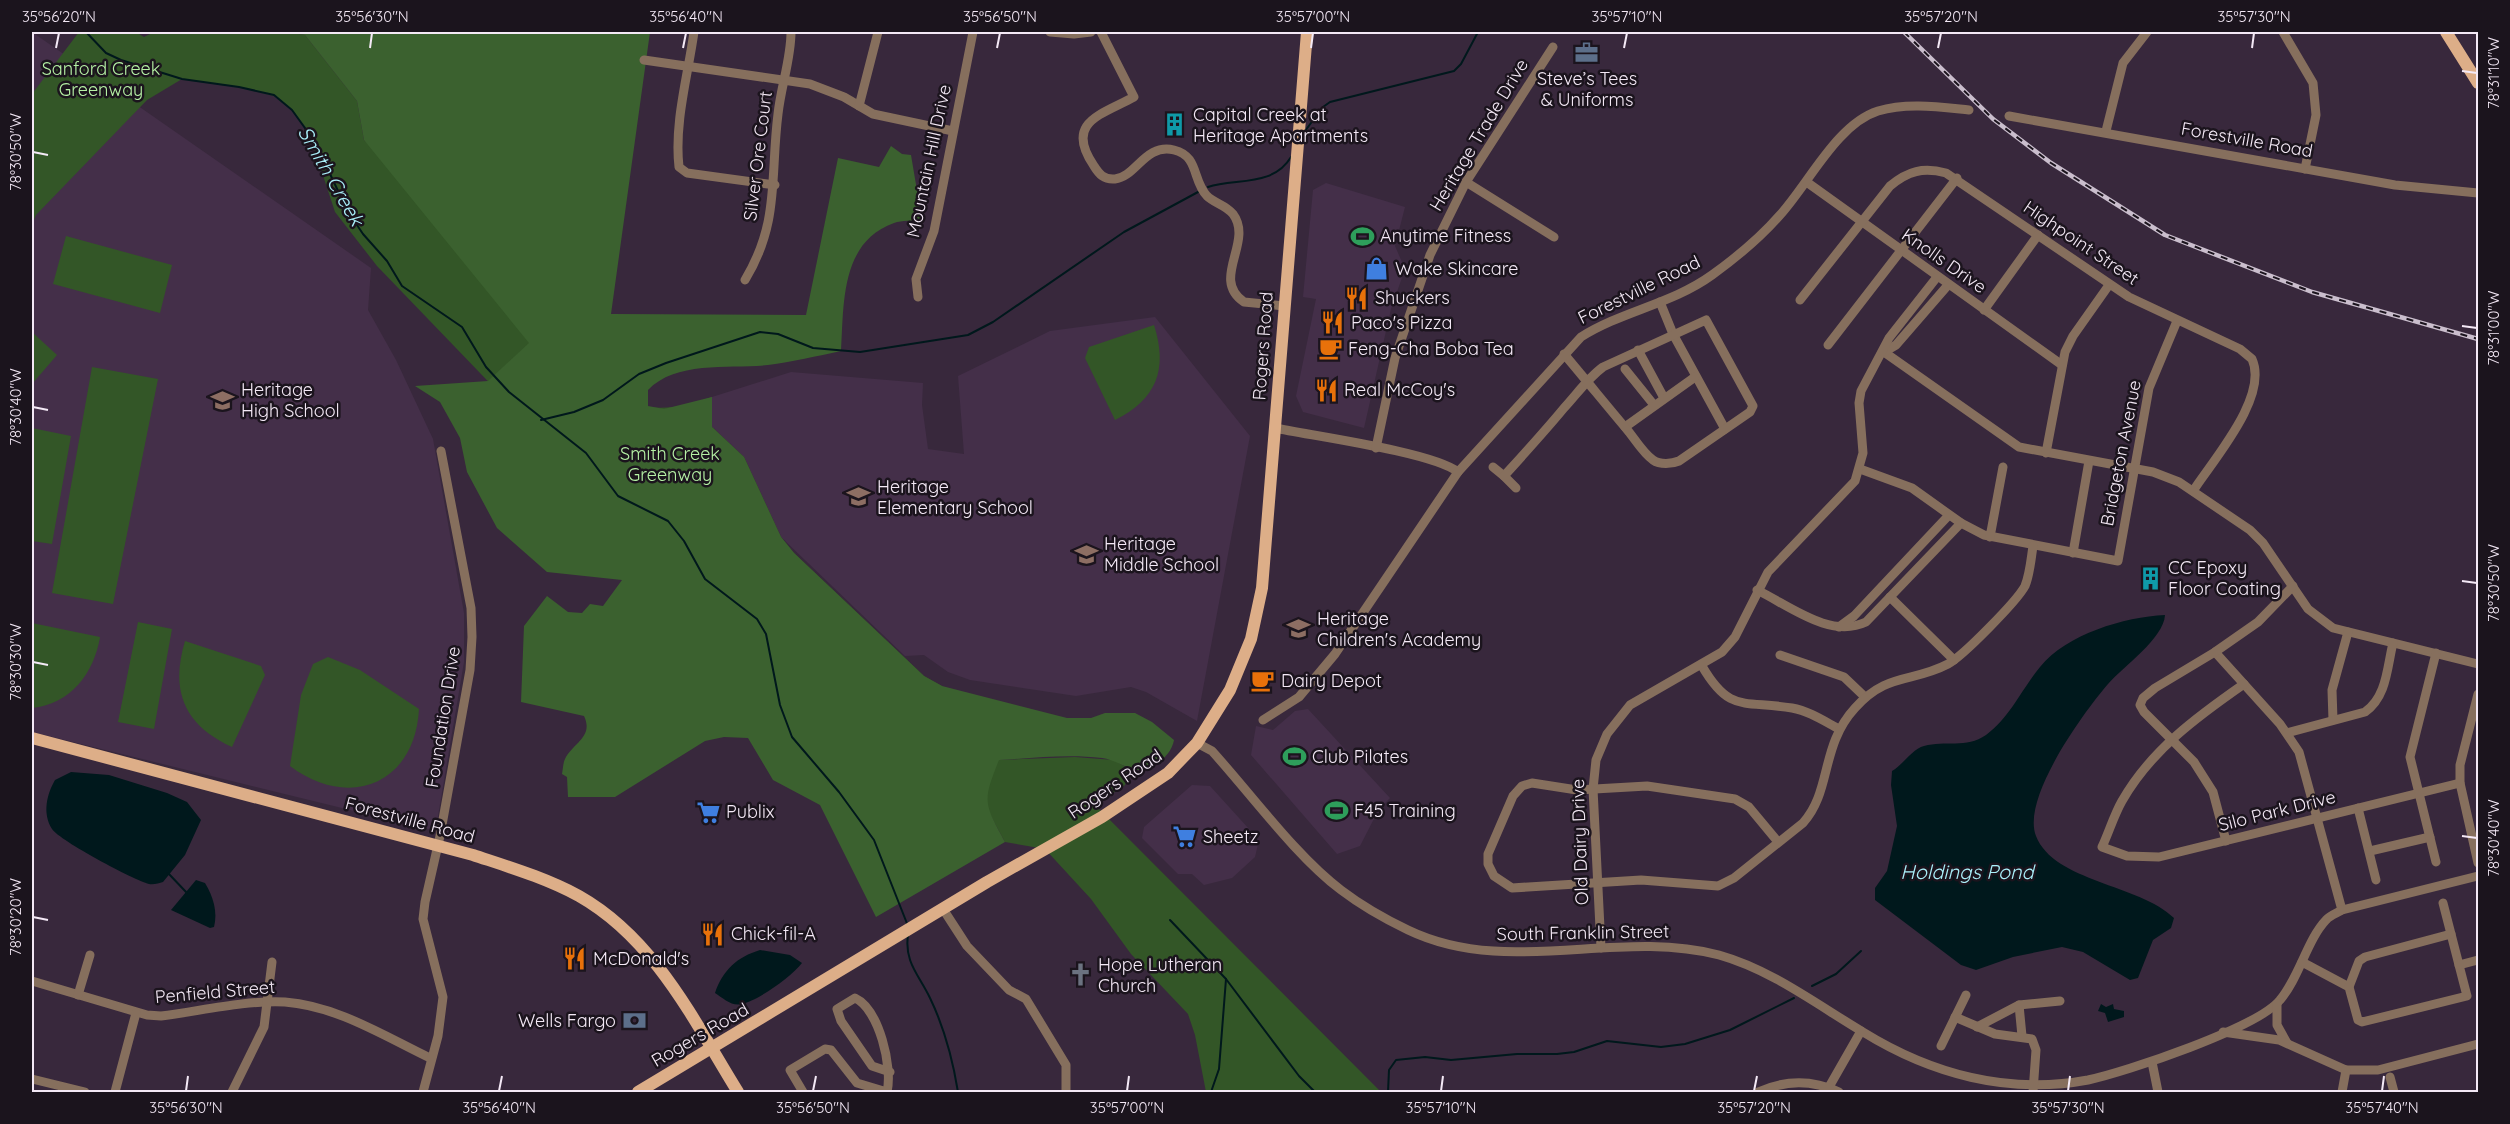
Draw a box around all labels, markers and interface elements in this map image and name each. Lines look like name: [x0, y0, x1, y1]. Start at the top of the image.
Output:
text: 35°56'20"N: [22, 7, 96, 26]
text: 35°56'30"N: [335, 7, 409, 26]
text: 35°56'40"N: [649, 7, 723, 26]
text: 35°56'50"N: [963, 7, 1037, 26]
text: 35°57'00"N: [1276, 7, 1350, 26]
text: 35°57'10"N: [1592, 7, 1662, 26]
text: 35°57'20"N: [1904, 7, 1978, 26]
text: 35°57'30"N: [2217, 7, 2291, 26]
text: 78°31'10"W: [2484, 37, 2503, 109]
office icon: Steve’s Tees & Uniforms: [1574, 40, 1600, 66]
street label: Heritage Trade Drive: [1424, 54, 1533, 215]
park label: Sanford Creek Greenway: [42, 57, 160, 101]
place label: Steve’s Tees & Uniforms: [1537, 67, 1637, 111]
street label: Mountain Hill Drive: [901, 82, 956, 240]
street label: Silver Ore Court: [738, 90, 777, 222]
place label: Capital Creek at Heritage Apartments: [1193, 103, 1368, 147]
building icon: Capital Creek at Heritage Apartments: [1162, 112, 1188, 138]
text: 78°30'50"W: [6, 113, 25, 191]
street label: Forestville Road: [2179, 117, 2315, 162]
water label: Smith Creek: [293, 121, 371, 232]
street label: Highpoint Street: [2019, 195, 2143, 290]
sports icon: Anytime Fitness: [1349, 223, 1375, 249]
street label: Knolls Drive: [1897, 223, 1991, 298]
place label: Anytime Fitness: [1380, 224, 1511, 247]
street label: Forestville Road: [1574, 250, 1704, 329]
shop icon: Wake Skincare: [1364, 256, 1390, 282]
place label: Wake Skincare: [1395, 257, 1518, 280]
restaurant icon: Shuckers: [1344, 285, 1370, 311]
place label: Shuckers: [1375, 286, 1450, 309]
text: 78°31'00"W: [2484, 290, 2503, 366]
street label: Rogers Road: [1247, 291, 1278, 401]
restaurant icon: Paco's Pizza: [1320, 310, 1346, 336]
place label: Paco's Pizza: [1351, 311, 1452, 334]
cafe icon: Feng-Cha Boba Tea: [1317, 336, 1343, 362]
place label: Feng-Cha Boba Tea: [1348, 337, 1514, 360]
text: 78°30'40"W: [6, 368, 25, 446]
restaurant icon: Real McCoy's: [1313, 377, 1339, 403]
place label: Heritage High School: [241, 378, 340, 422]
place label: Real McCoy's: [1344, 378, 1455, 401]
street label: Bridgeton Avenue: [2095, 378, 2146, 528]
school or university icon: Heritage High School: [210, 387, 236, 413]
park label: Smith Creek Greenway: [620, 442, 720, 486]
place label: Heritage Elementary School: [877, 475, 1033, 519]
school or university icon: Heritage Elementary School: [846, 484, 872, 510]
place label: Heritage Middle School: [1104, 532, 1219, 576]
school or university icon: Heritage Middle School: [1073, 541, 1099, 567]
text: 78°30'50"W: [2484, 544, 2503, 622]
place label: CC Epoxy Floor Coating: [2168, 556, 2281, 600]
building icon: CC Epoxy Floor Coating: [2137, 565, 2163, 591]
place label: Heritage Children's Academy: [1317, 607, 1481, 651]
school or university icon: Heritage Children's Academy: [1286, 616, 1312, 642]
text: 78°30'30"W: [6, 623, 25, 701]
street label: Foundation Drive: [420, 645, 465, 789]
cafe icon: Dairy Depot: [1250, 668, 1276, 694]
place label: Dairy Depot: [1281, 669, 1382, 692]
street label: Rogers Road: [1063, 744, 1166, 824]
sports icon: Club Pilates: [1281, 744, 1307, 770]
place label: Club Pilates: [1312, 745, 1408, 768]
street label: Old Dairy Drive: [1566, 778, 1593, 906]
street label: Silo Park Drive: [2216, 785, 2338, 836]
street label: Forestville Road: [343, 791, 477, 848]
sports icon: F45 Training: [1323, 798, 1349, 824]
supermarket icon: Publix: [695, 799, 721, 825]
place label: F45 Training: [1354, 799, 1456, 822]
text: 78°30'40"W: [2484, 799, 2503, 877]
place label: Publix: [726, 800, 775, 823]
supermarket icon: Sheetz: [1172, 824, 1198, 850]
place label: Sheetz: [1203, 825, 1258, 848]
water label: Holdings Pond: [1900, 859, 2037, 884]
text: 78°30'20"W: [6, 878, 25, 956]
street label: South Franklin Street: [1497, 919, 1669, 946]
restaurant icon: Chick-fil-A: [700, 921, 726, 947]
place label: Chick-fil-A: [731, 922, 816, 945]
restaurant icon: McDonald's: [562, 946, 588, 972]
place label: McDonald's: [593, 947, 689, 970]
place label: Hope Lutheran Church: [1098, 953, 1222, 997]
church icon: Hope Lutheran Church: [1067, 962, 1093, 988]
street label: Penfield Street: [154, 975, 276, 1008]
street label: Rogers Road: [647, 997, 753, 1072]
bank icon: Wells Fargo: [621, 1008, 647, 1034]
place label: Wells Fargo: [518, 1009, 616, 1032]
text: 35°56'30"N: [149, 1098, 223, 1117]
text: 35°56'40"N: [462, 1098, 536, 1117]
text: 35°56'50"N: [776, 1098, 850, 1117]
text: 35°57'00"N: [1090, 1098, 1164, 1117]
text: 35°57'10"N: [1406, 1098, 1476, 1117]
text: 35°57'20"N: [1717, 1098, 1791, 1117]
text: 35°57'30"N: [2031, 1098, 2105, 1117]
text: 35°57'40"N: [2345, 1098, 2419, 1117]

